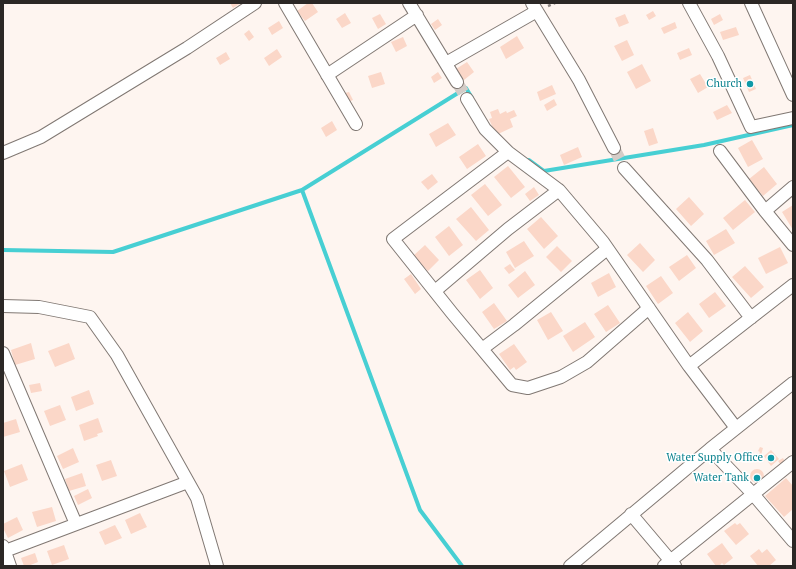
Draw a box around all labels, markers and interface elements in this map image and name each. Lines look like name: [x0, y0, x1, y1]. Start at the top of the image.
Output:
place label: Church: [706, 77, 742, 91]
marker: Church: [745, 79, 755, 89]
place label: Water Supply Office: [666, 451, 763, 465]
marker: Water Supply Office: [766, 453, 776, 463]
place label: Water Tank: [693, 471, 749, 485]
marker: Water Tank: [752, 473, 762, 483]

